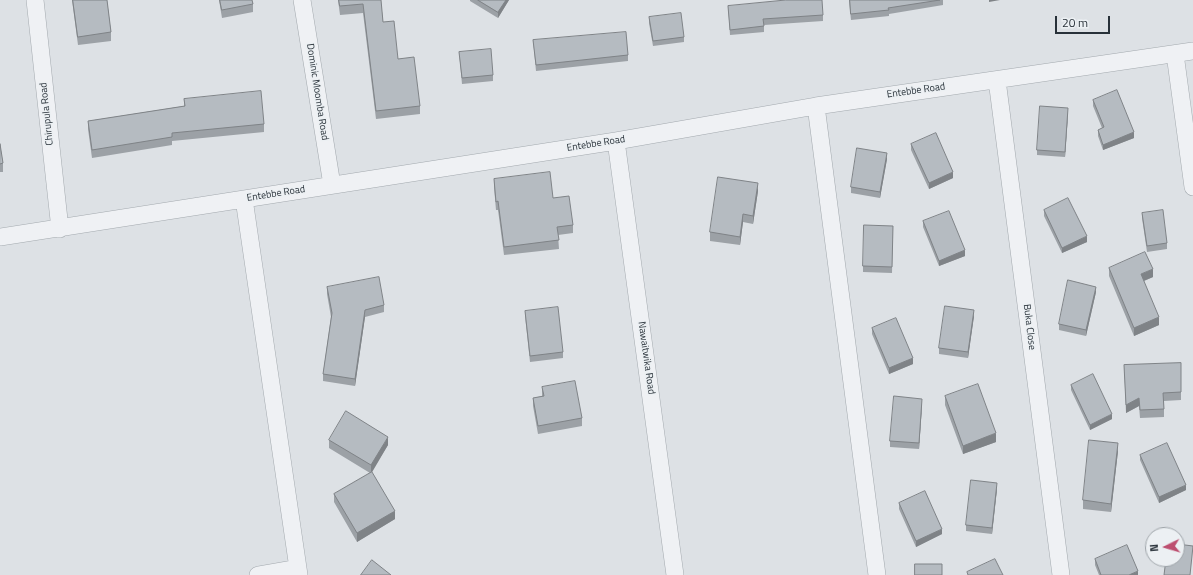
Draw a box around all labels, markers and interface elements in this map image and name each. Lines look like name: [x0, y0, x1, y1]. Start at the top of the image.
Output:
scale bar: [1057, 8, 1112, 34]
text: 20 m: [1062, 13, 1088, 32]
street label: Dominic Moomba Road: [303, 43, 331, 141]
street label: Entebbe Road: [886, 81, 946, 101]
street label: Chirupula Road: [38, 82, 56, 146]
street label: Entebbe Road: [566, 133, 626, 155]
street label: Entebbe Road: [246, 183, 306, 205]
street label: Buka Close: [1020, 303, 1038, 351]
street label: Nawaitwika Road: [635, 321, 657, 395]
north arrow: [1145, 527, 1185, 567]
text: N: [1146, 543, 1162, 552]

